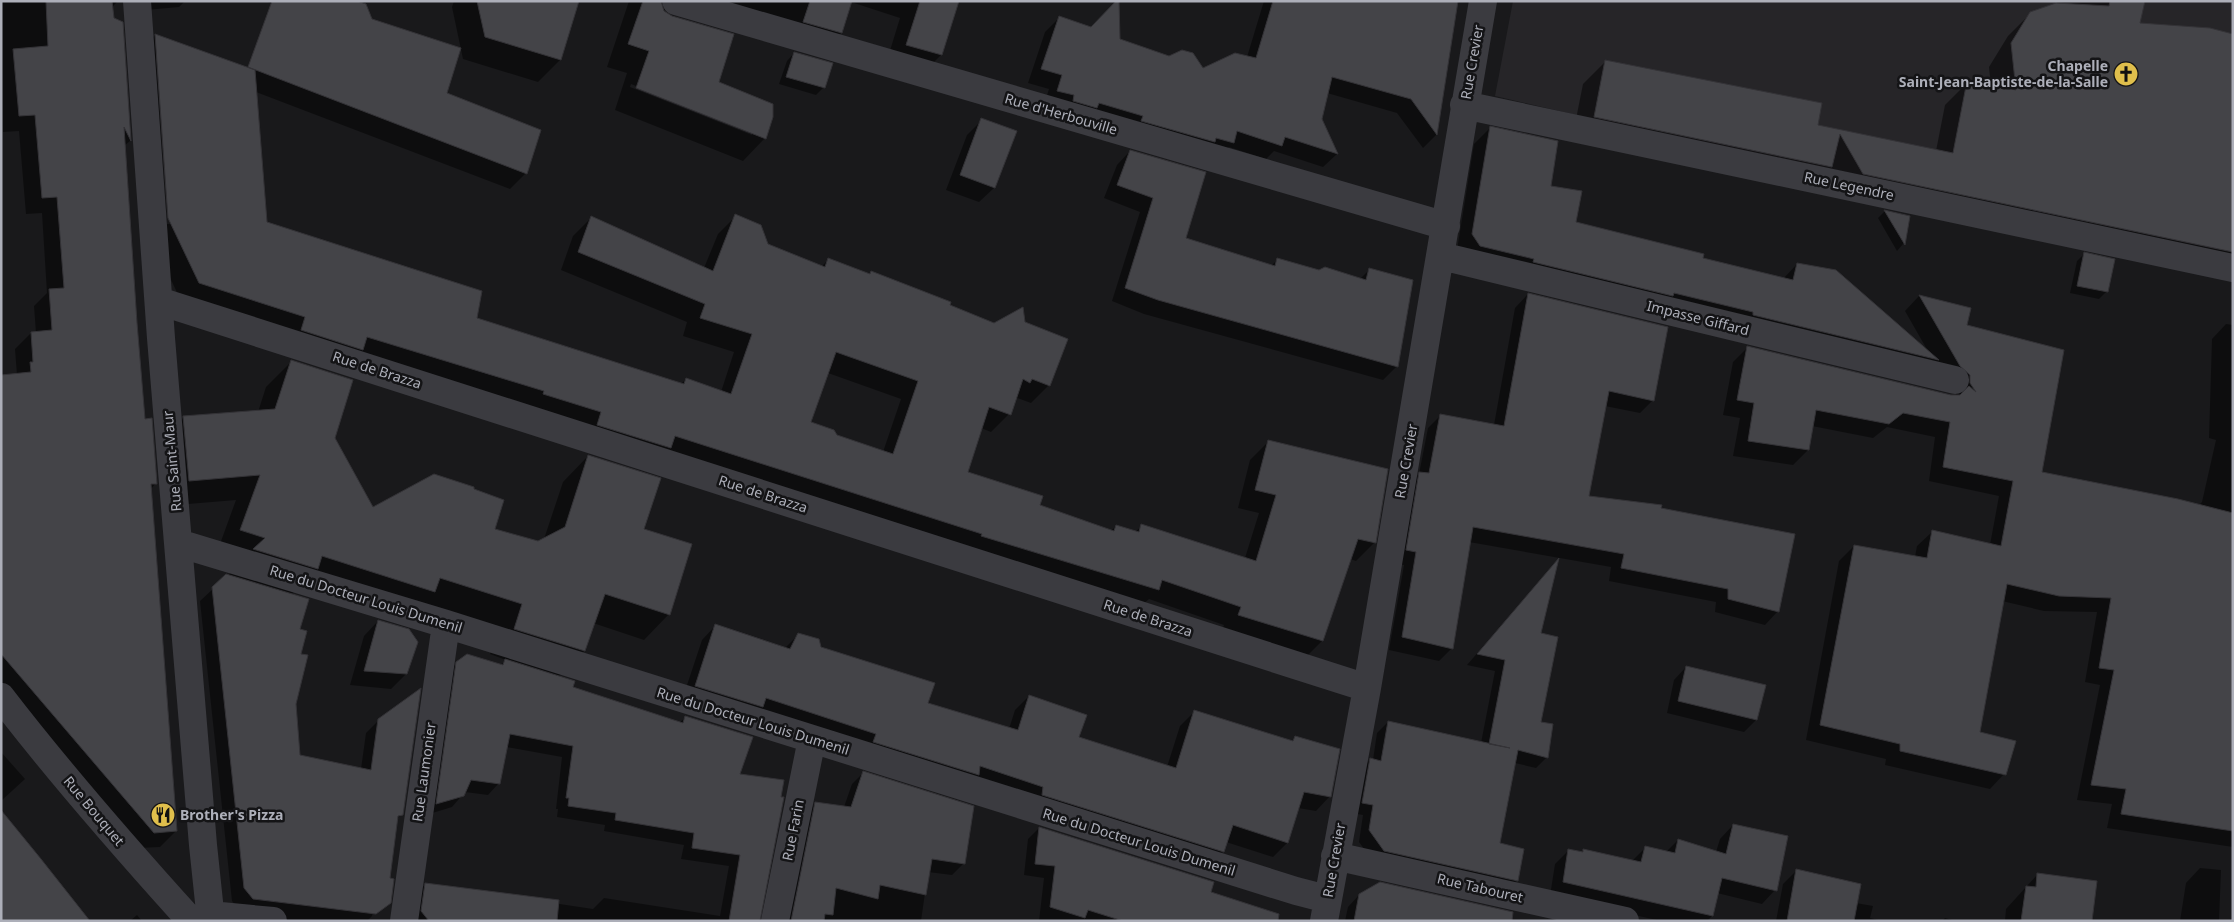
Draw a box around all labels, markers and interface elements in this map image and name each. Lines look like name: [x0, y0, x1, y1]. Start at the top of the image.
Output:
street label: Rue Crevier: [1456, 23, 1487, 101]
place label: Chapelle Saint-Jean-Baptiste-de-la-Salle: [1899, 56, 2108, 91]
church icon: Chapelle Saint-Jean-Baptiste-de-la-Salle: [2113, 61, 2139, 87]
street label: Rue d'Herbouville: [1003, 88, 1120, 139]
street label: Rue Legendre: [1802, 167, 1896, 204]
street label: Impasse Giffard: [1645, 296, 1751, 339]
street label: Rue de Brazza: [330, 346, 424, 393]
street label: Rue Saint-Maur: [158, 410, 185, 512]
street label: Rue Crevier: [1390, 422, 1421, 500]
street label: Rue de Brazza: [716, 470, 810, 517]
street label: Rue du Docteur Louis Dumenil: [268, 560, 465, 637]
street label: Rue de Brazza: [1101, 594, 1195, 641]
street label: Rue du Docteur Louis Dumenil: [655, 682, 852, 759]
street label: Rue Laumonier: [407, 721, 440, 823]
street label: Rue Bouquet: [60, 772, 129, 849]
street label: Rue Farin: [777, 798, 808, 862]
restaurant icon: Brother's Pizza: [150, 802, 176, 828]
street label: Rue du Docteur Louis Dumenil: [1041, 803, 1238, 880]
place label: Brother's Pizza: [180, 805, 283, 824]
street label: Rue Crevier: [1318, 821, 1349, 899]
street label: Rue Tabouret: [1435, 868, 1525, 907]

